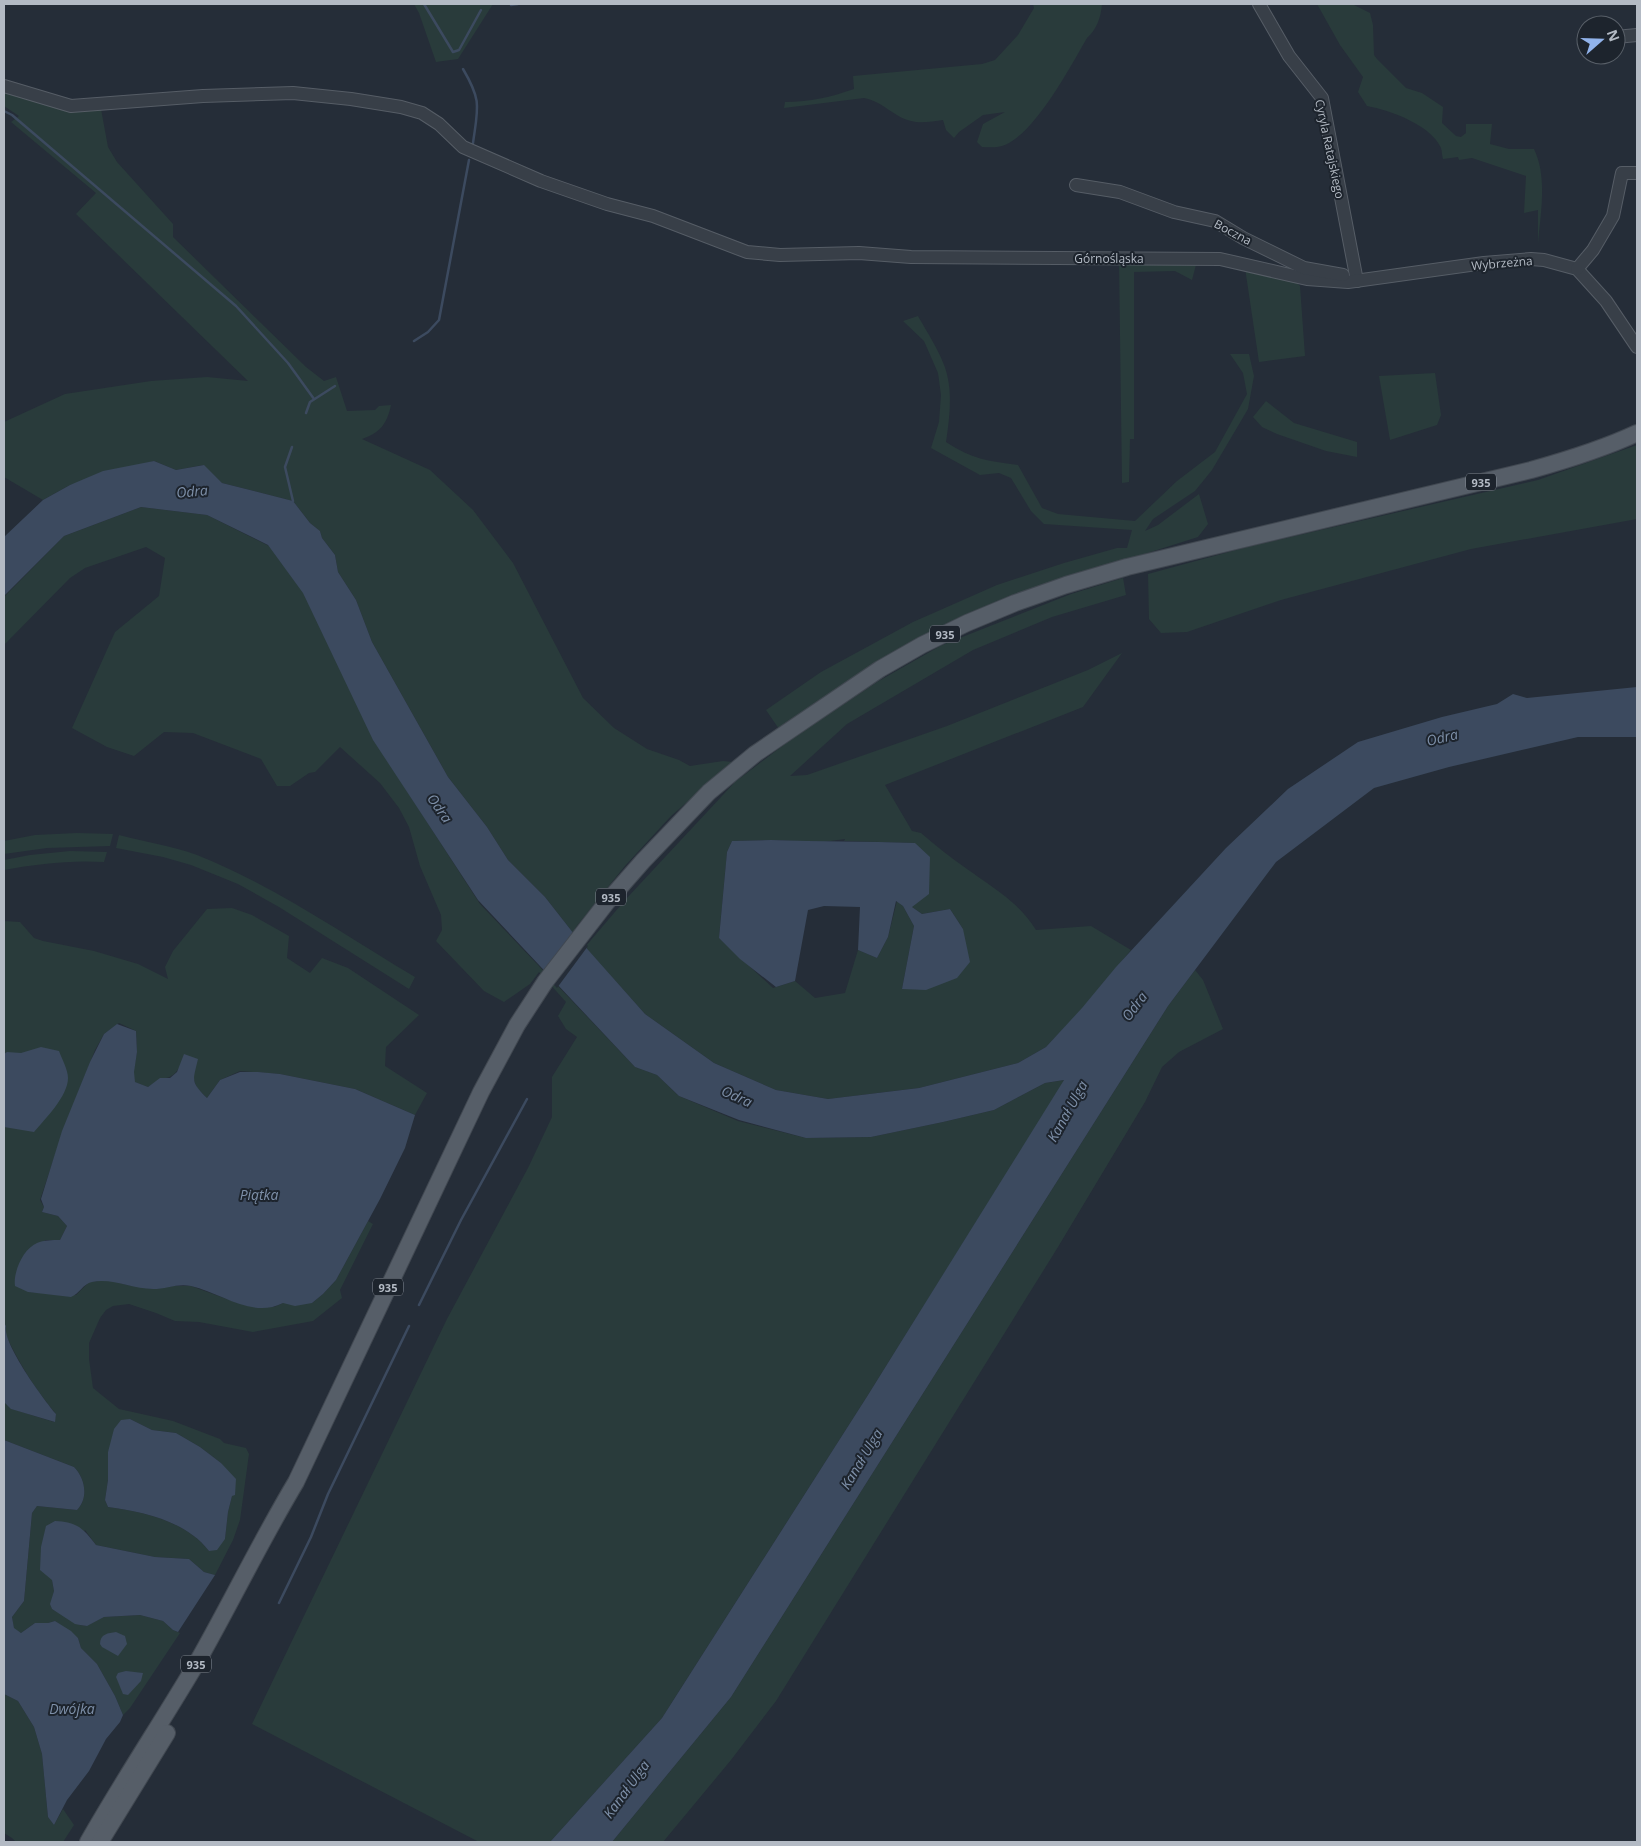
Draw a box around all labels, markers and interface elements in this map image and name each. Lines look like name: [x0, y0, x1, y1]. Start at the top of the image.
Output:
north arrow: [1576, 15, 1626, 65]
text: N: [1603, 27, 1625, 44]
street label: Cyryla Ratajskiego: [1311, 98, 1349, 200]
street label: Boczna: [1211, 215, 1255, 249]
street label: Górnośląska: [1074, 250, 1144, 267]
street label: Wybrzeżna: [1471, 252, 1533, 274]
road number: 935: [1466, 474, 1496, 491]
water label: Odra: [175, 480, 209, 502]
road number: 935: [930, 626, 960, 642]
water label: Odra: [1424, 724, 1460, 750]
water label: Odra: [423, 790, 457, 826]
road number: 935: [596, 889, 626, 906]
water label: Odra: [1117, 988, 1151, 1024]
water label: Kanał Ulga: [1042, 1077, 1092, 1145]
water label: Odra: [719, 1081, 755, 1111]
water label: Piątka: [240, 1185, 278, 1204]
road number: 935: [373, 1278, 403, 1295]
water label: Kanał Ulga: [836, 1425, 886, 1493]
road number: 935: [181, 1656, 211, 1672]
water label: Dwójka: [49, 1699, 95, 1718]
water label: Kanał Ulga: [599, 1756, 653, 1822]

